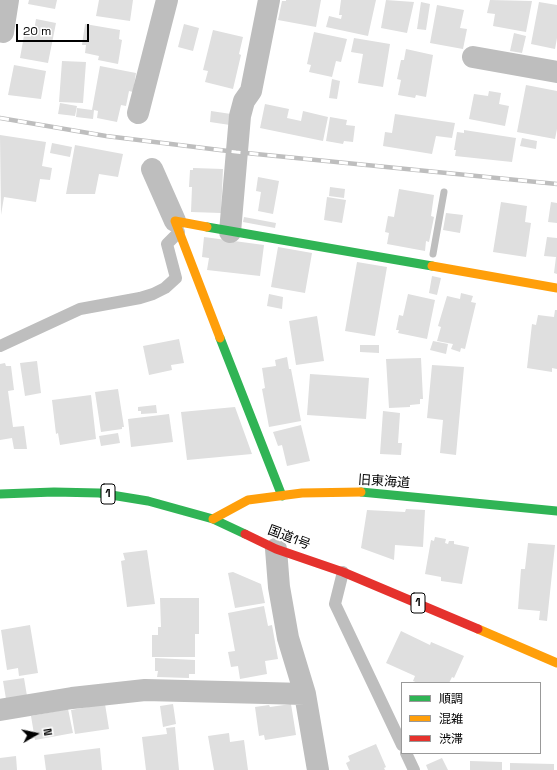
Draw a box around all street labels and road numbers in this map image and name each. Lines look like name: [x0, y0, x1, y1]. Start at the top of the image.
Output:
street label: 旧東海道: [358, 472, 410, 492]
road number: 1: [101, 484, 115, 504]
street label: 国道1号: [265, 523, 313, 553]
road number: 1: [411, 593, 425, 613]

